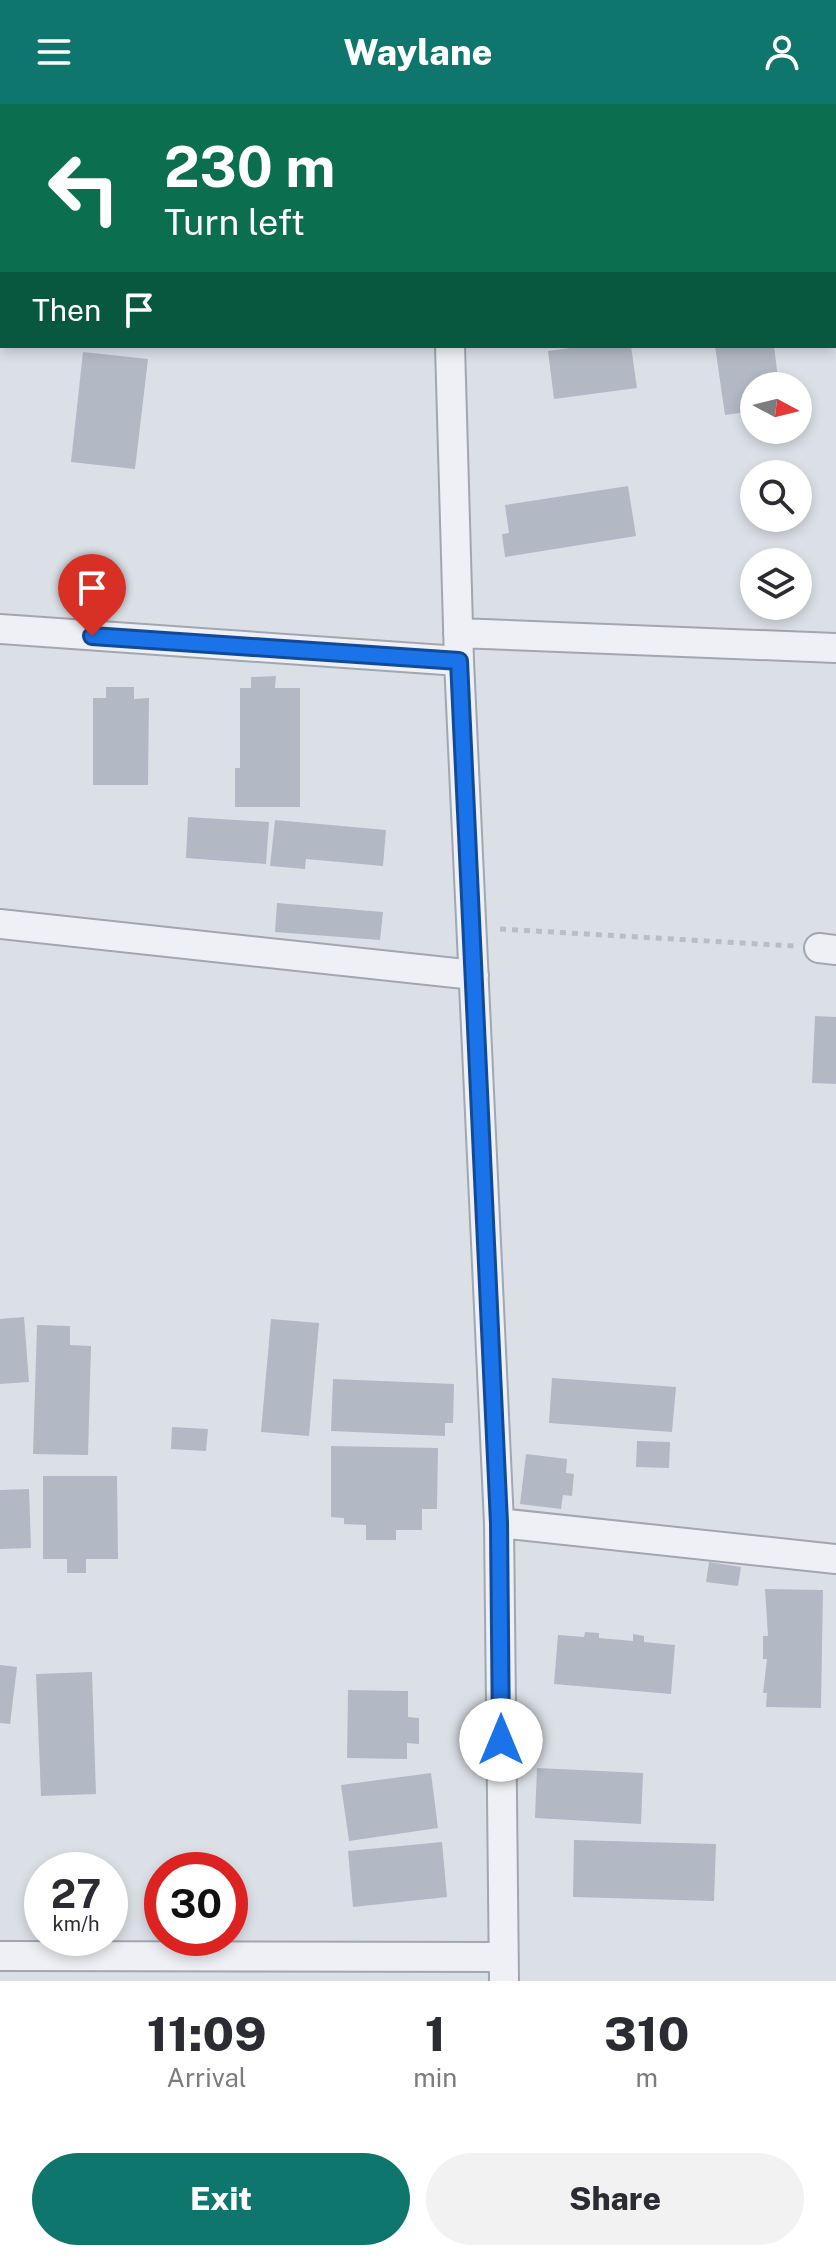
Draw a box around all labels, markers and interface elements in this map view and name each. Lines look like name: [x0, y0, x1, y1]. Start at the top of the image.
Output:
icon: menu: [32, 30, 76, 74]
icon: person: [760, 30, 804, 74]
text: Waylane: [344, 31, 492, 73]
text: 230 m: [164, 134, 336, 200]
icon: left: [32, 136, 136, 240]
text: Turn left: [164, 201, 305, 243]
icon: arrive: [117, 288, 161, 332]
text: Then: [32, 292, 101, 328]
north arrow: [740, 372, 812, 444]
map controls: [740, 372, 812, 620]
button: search: [740, 460, 812, 532]
button: layers: [740, 548, 812, 620]
pin: [58, 554, 126, 636]
icon: arrive: [70, 566, 114, 610]
position arrow: [459, 1698, 543, 1782]
speed limit sign: 30: [144, 1852, 248, 1956]
text: 27: [51, 1870, 101, 1917]
text: km/h: [52, 1912, 100, 1936]
text: 11:09: [147, 2005, 267, 2062]
text: 1: [425, 2005, 446, 2062]
text: 310: [604, 2005, 689, 2062]
text: Arrival: [166, 2062, 247, 2093]
text: min: [413, 2062, 457, 2093]
text: m: [635, 2062, 658, 2093]
button: Exit: [32, 2153, 410, 2245]
button: Share: [426, 2153, 804, 2245]

